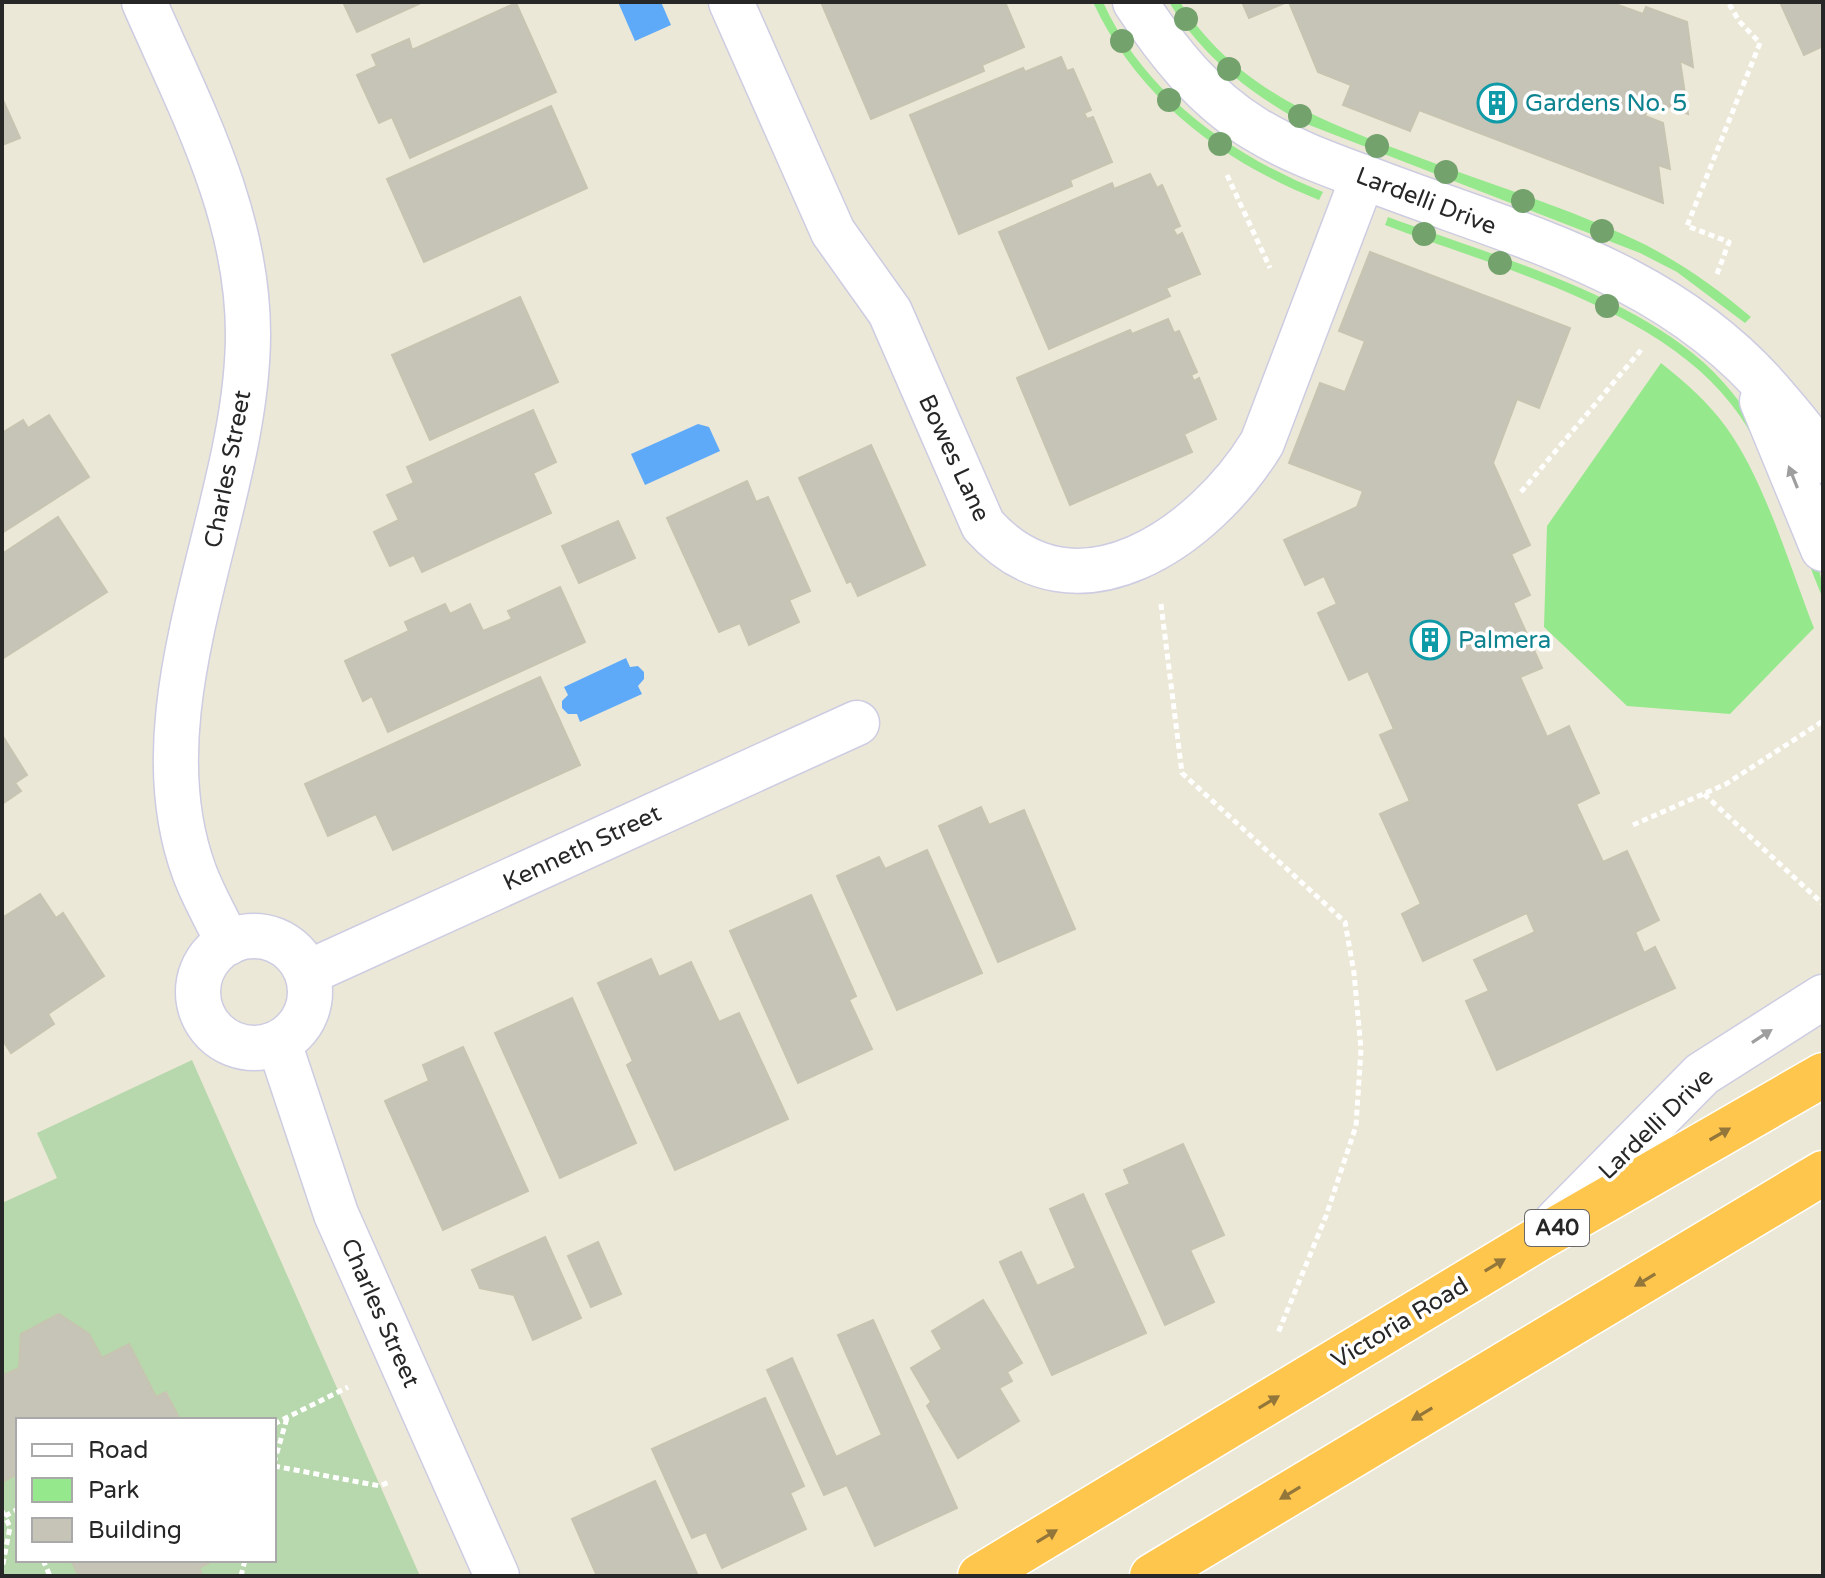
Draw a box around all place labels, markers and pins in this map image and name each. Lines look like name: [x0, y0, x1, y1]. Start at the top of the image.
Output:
building icon: Gardens No. 5: [1476, 82, 1518, 124]
place label: Gardens No. 5: [1525, 89, 1687, 118]
building icon: Palmera: [1409, 619, 1451, 661]
place label: Palmera: [1458, 626, 1551, 655]

